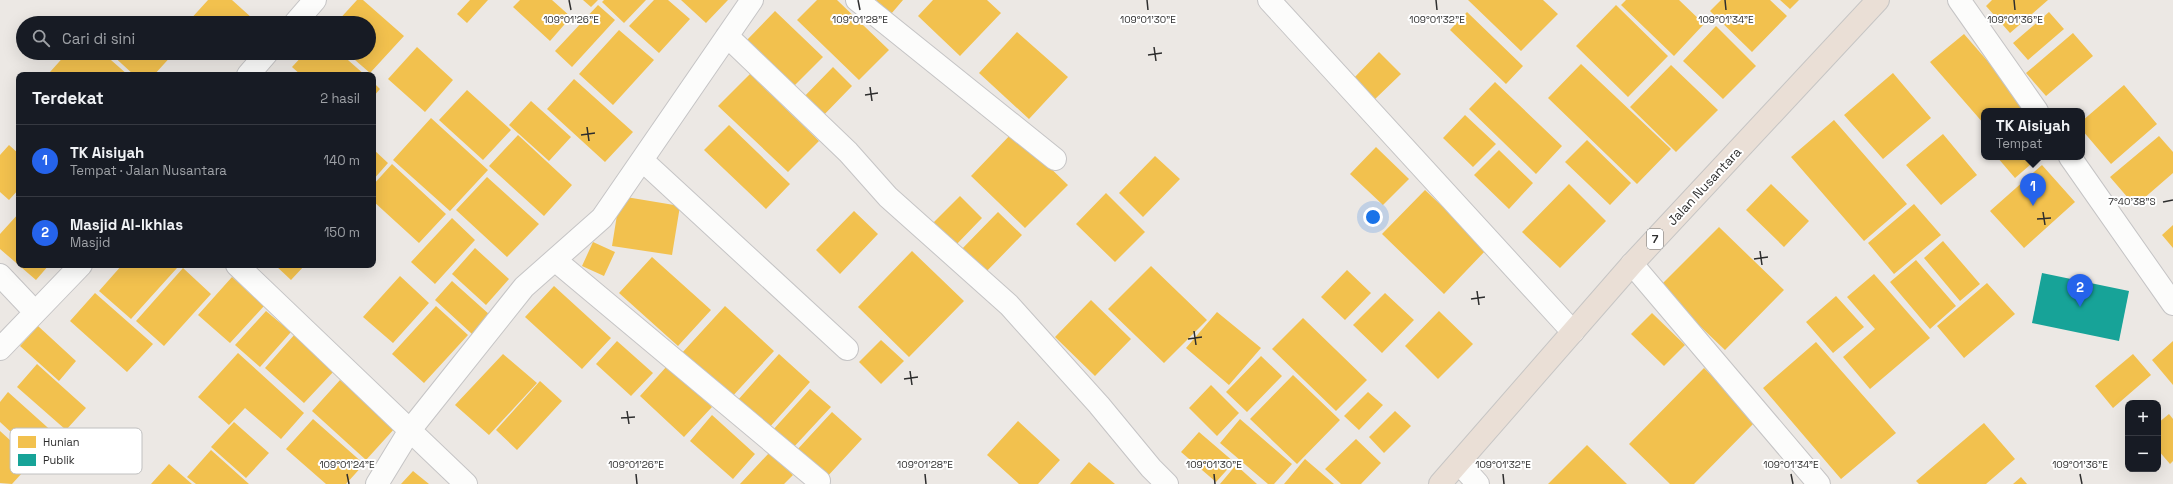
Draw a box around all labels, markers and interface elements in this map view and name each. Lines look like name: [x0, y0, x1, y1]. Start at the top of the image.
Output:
text: 109°01'26"E: [543, 13, 599, 26]
text: 109°01'28"E: [832, 13, 888, 26]
text: 109°01'30"E: [1120, 13, 1176, 26]
text: 109°01'32"E: [1409, 13, 1465, 26]
text: 109°01'34"E: [1698, 13, 1754, 26]
text: 109°01'36"E: [1987, 13, 2043, 26]
search box: [16, 16, 376, 60]
icon: search: [30, 27, 52, 49]
text: Cari di sini: [62, 29, 135, 48]
text: Terdekat: [32, 87, 104, 109]
text: 2 hasil: [320, 90, 360, 107]
popup: [1981, 108, 2085, 160]
text: TK Aisiyah: [1996, 116, 2070, 135]
text: Tempat: [1996, 135, 2042, 152]
text: TK Aisiyah: [70, 143, 144, 162]
street label: Jalan Nusantara: [1664, 143, 1745, 229]
text: 1: [42, 152, 48, 169]
text: 140 m: [324, 152, 360, 169]
text: Tempat · Jalan Nusantara: [70, 162, 227, 179]
pin: 1: [2020, 173, 2046, 206]
text: 7°40'38"S: [2108, 195, 2156, 208]
your location: [1363, 207, 1383, 227]
text: Masjid Al-Ikhlas: [70, 215, 183, 234]
text: 2: [41, 224, 49, 241]
text: 150 m: [324, 224, 360, 241]
road number: 7: [1647, 229, 1663, 249]
text: Masjid: [70, 234, 110, 251]
pin: 2: [2067, 274, 2093, 307]
map controls: [2125, 400, 2161, 472]
button: +: [2125, 400, 2161, 436]
legend: [10, 428, 142, 474]
text: Hunian: [43, 435, 79, 449]
button: −: [2125, 436, 2161, 472]
text: Publik: [43, 453, 75, 467]
text: 109°01'24"E: [319, 458, 375, 471]
text: 109°01'26"E: [608, 458, 664, 471]
text: 109°01'28"E: [897, 458, 953, 471]
text: 109°01'30"E: [1186, 458, 1242, 471]
text: 109°01'32"E: [1475, 458, 1531, 471]
text: 109°01'34"E: [1763, 458, 1819, 471]
text: 109°01'36"E: [2052, 458, 2108, 471]

